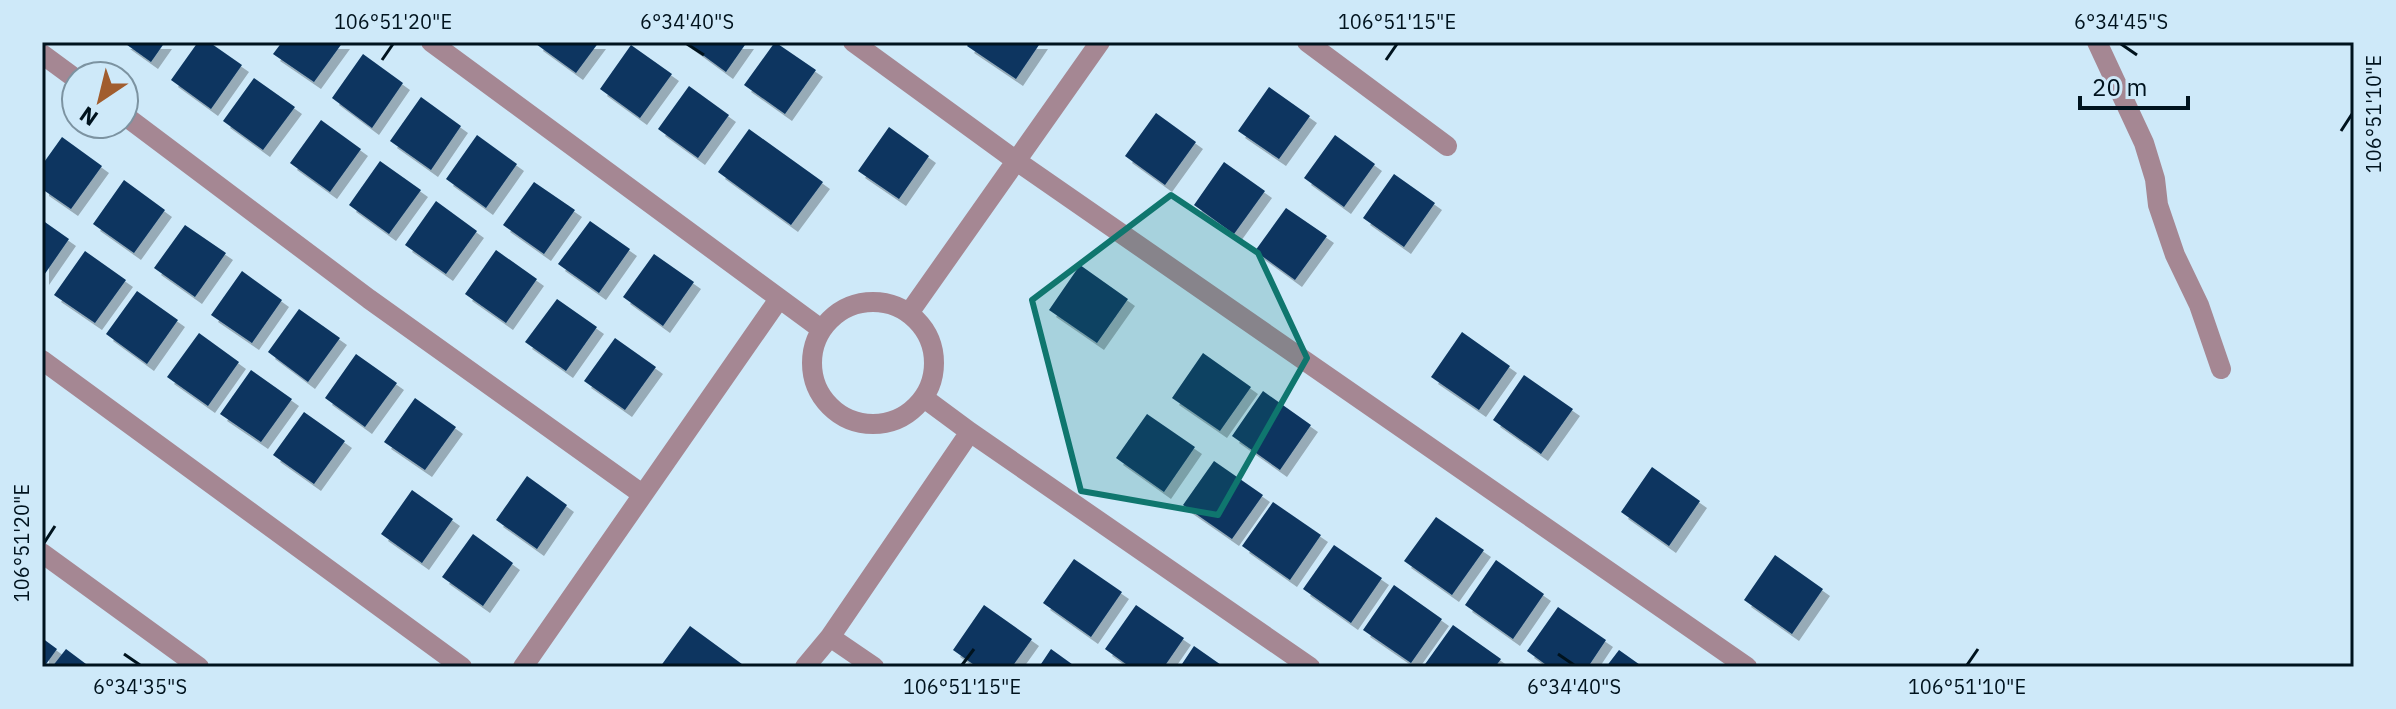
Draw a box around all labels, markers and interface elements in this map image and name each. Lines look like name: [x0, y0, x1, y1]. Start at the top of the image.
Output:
text: 106°51'20"E: [334, 8, 452, 35]
text: 6°34'40"S: [640, 8, 734, 35]
text: 106°51'15"E: [1338, 8, 1456, 35]
text: 6°34'45"S: [2074, 8, 2168, 35]
text: 106°51'10"E: [2360, 55, 2387, 173]
north arrow: [60, 60, 140, 140]
scale bar: [2080, 60, 2188, 110]
text: 20 m: [2092, 71, 2147, 103]
text: N: [73, 100, 103, 133]
text: 106°51'20"E: [8, 484, 35, 602]
text: 6°34'35"S: [93, 673, 187, 700]
text: 106°51'15"E: [903, 673, 1021, 700]
text: 6°34'40"S: [1527, 673, 1621, 700]
text: 106°51'10"E: [1908, 673, 2026, 700]

